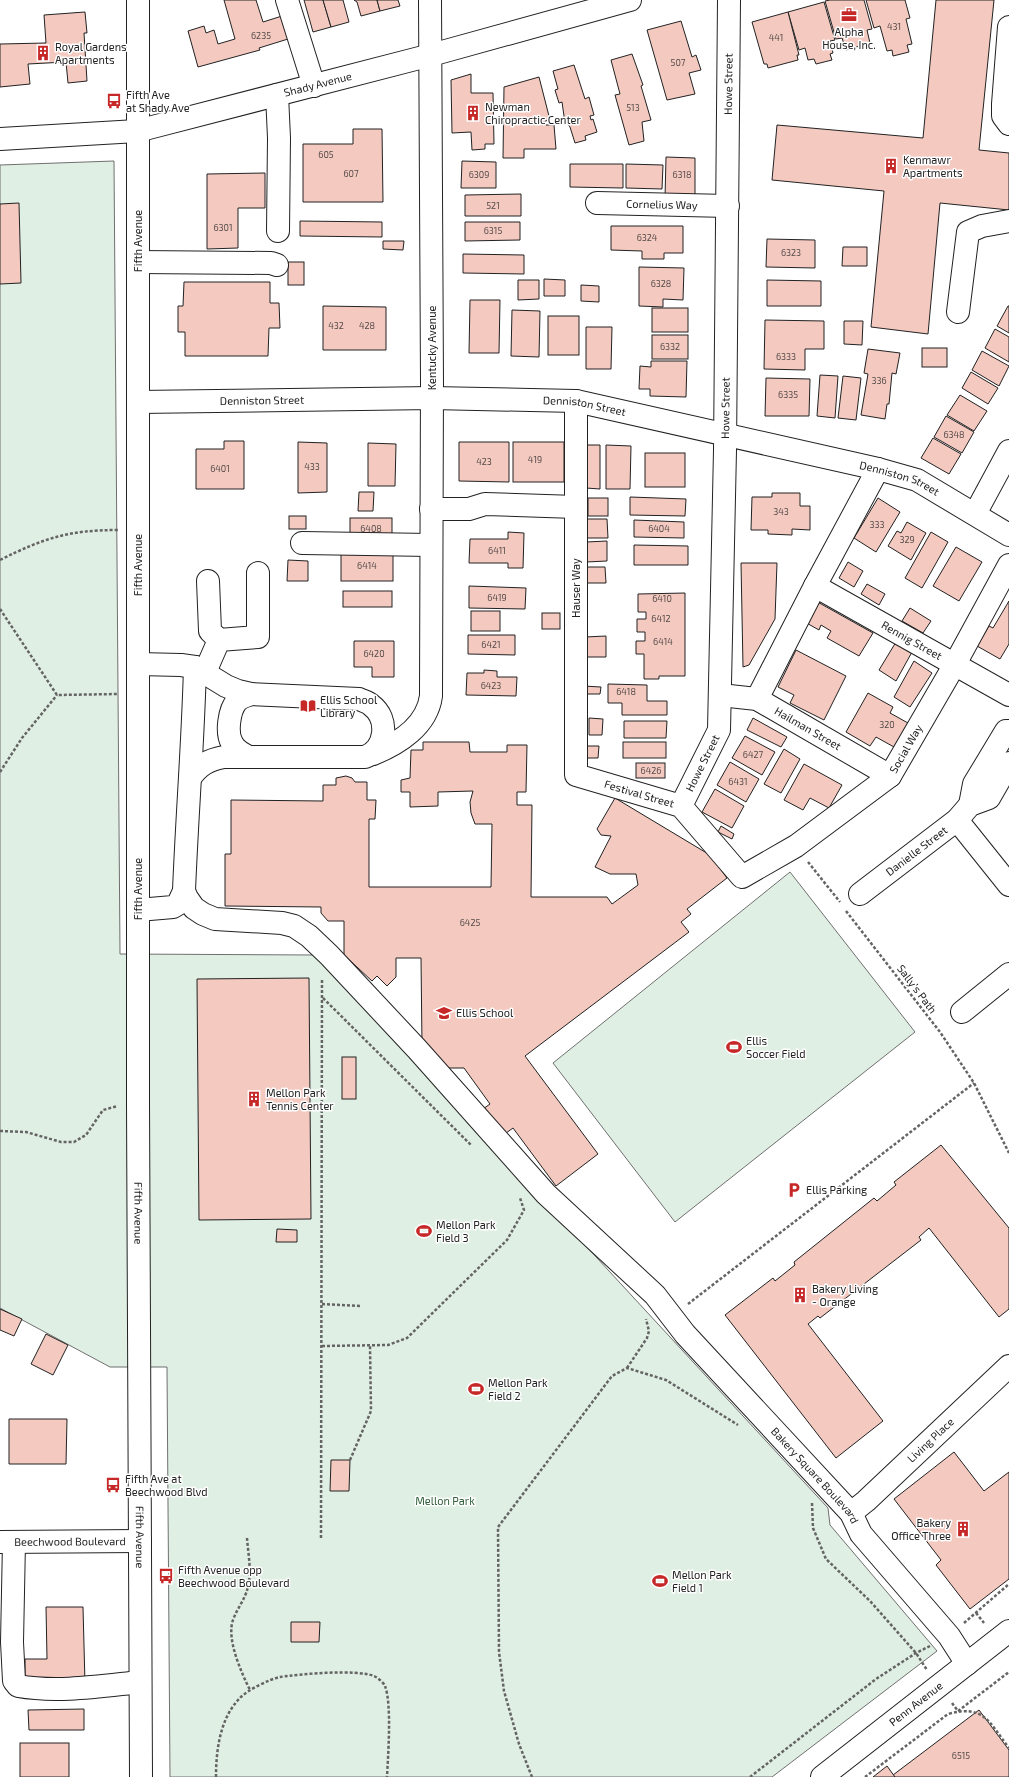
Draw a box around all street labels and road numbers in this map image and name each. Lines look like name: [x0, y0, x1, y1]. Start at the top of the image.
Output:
street label: Howe Street: [721, 53, 735, 115]
street label: Shady Avenue: [282, 69, 353, 99]
street label: Cornelius Way: [626, 197, 698, 211]
street label: Fifth Avenue: [131, 210, 144, 272]
street label: Kentucky Avenue: [425, 306, 438, 390]
street label: Howe Street: [718, 377, 732, 439]
street label: Denniston Street: [220, 393, 304, 407]
street label: Denniston Street: [543, 393, 627, 418]
street label: Denniston Street: [858, 458, 942, 498]
street label: Fifth Avenue: [131, 534, 144, 596]
street label: Hauser Way: [569, 558, 582, 618]
street label: Rennig Street: [879, 618, 945, 662]
street label: Hailman Street: [773, 704, 844, 752]
street label: Social Way: [886, 722, 925, 775]
street label: Howe Street: [682, 732, 722, 793]
street label: Festival Street: [603, 777, 676, 810]
street label: Danielle Street: [883, 823, 950, 878]
street label: Fifth Avenue: [131, 858, 144, 920]
street label: Sally’s Path: [895, 962, 940, 1016]
street label: Fifth Avenue: [132, 1182, 146, 1244]
street label: Living Place: [904, 1415, 956, 1465]
street label: Bakery Square Boulevard: [769, 1424, 862, 1525]
street label: Fifth Avenue: [134, 1506, 147, 1568]
street label: Beechwood Boulevard: [14, 1534, 126, 1548]
street label: Penn Avenue: [886, 1678, 945, 1728]

